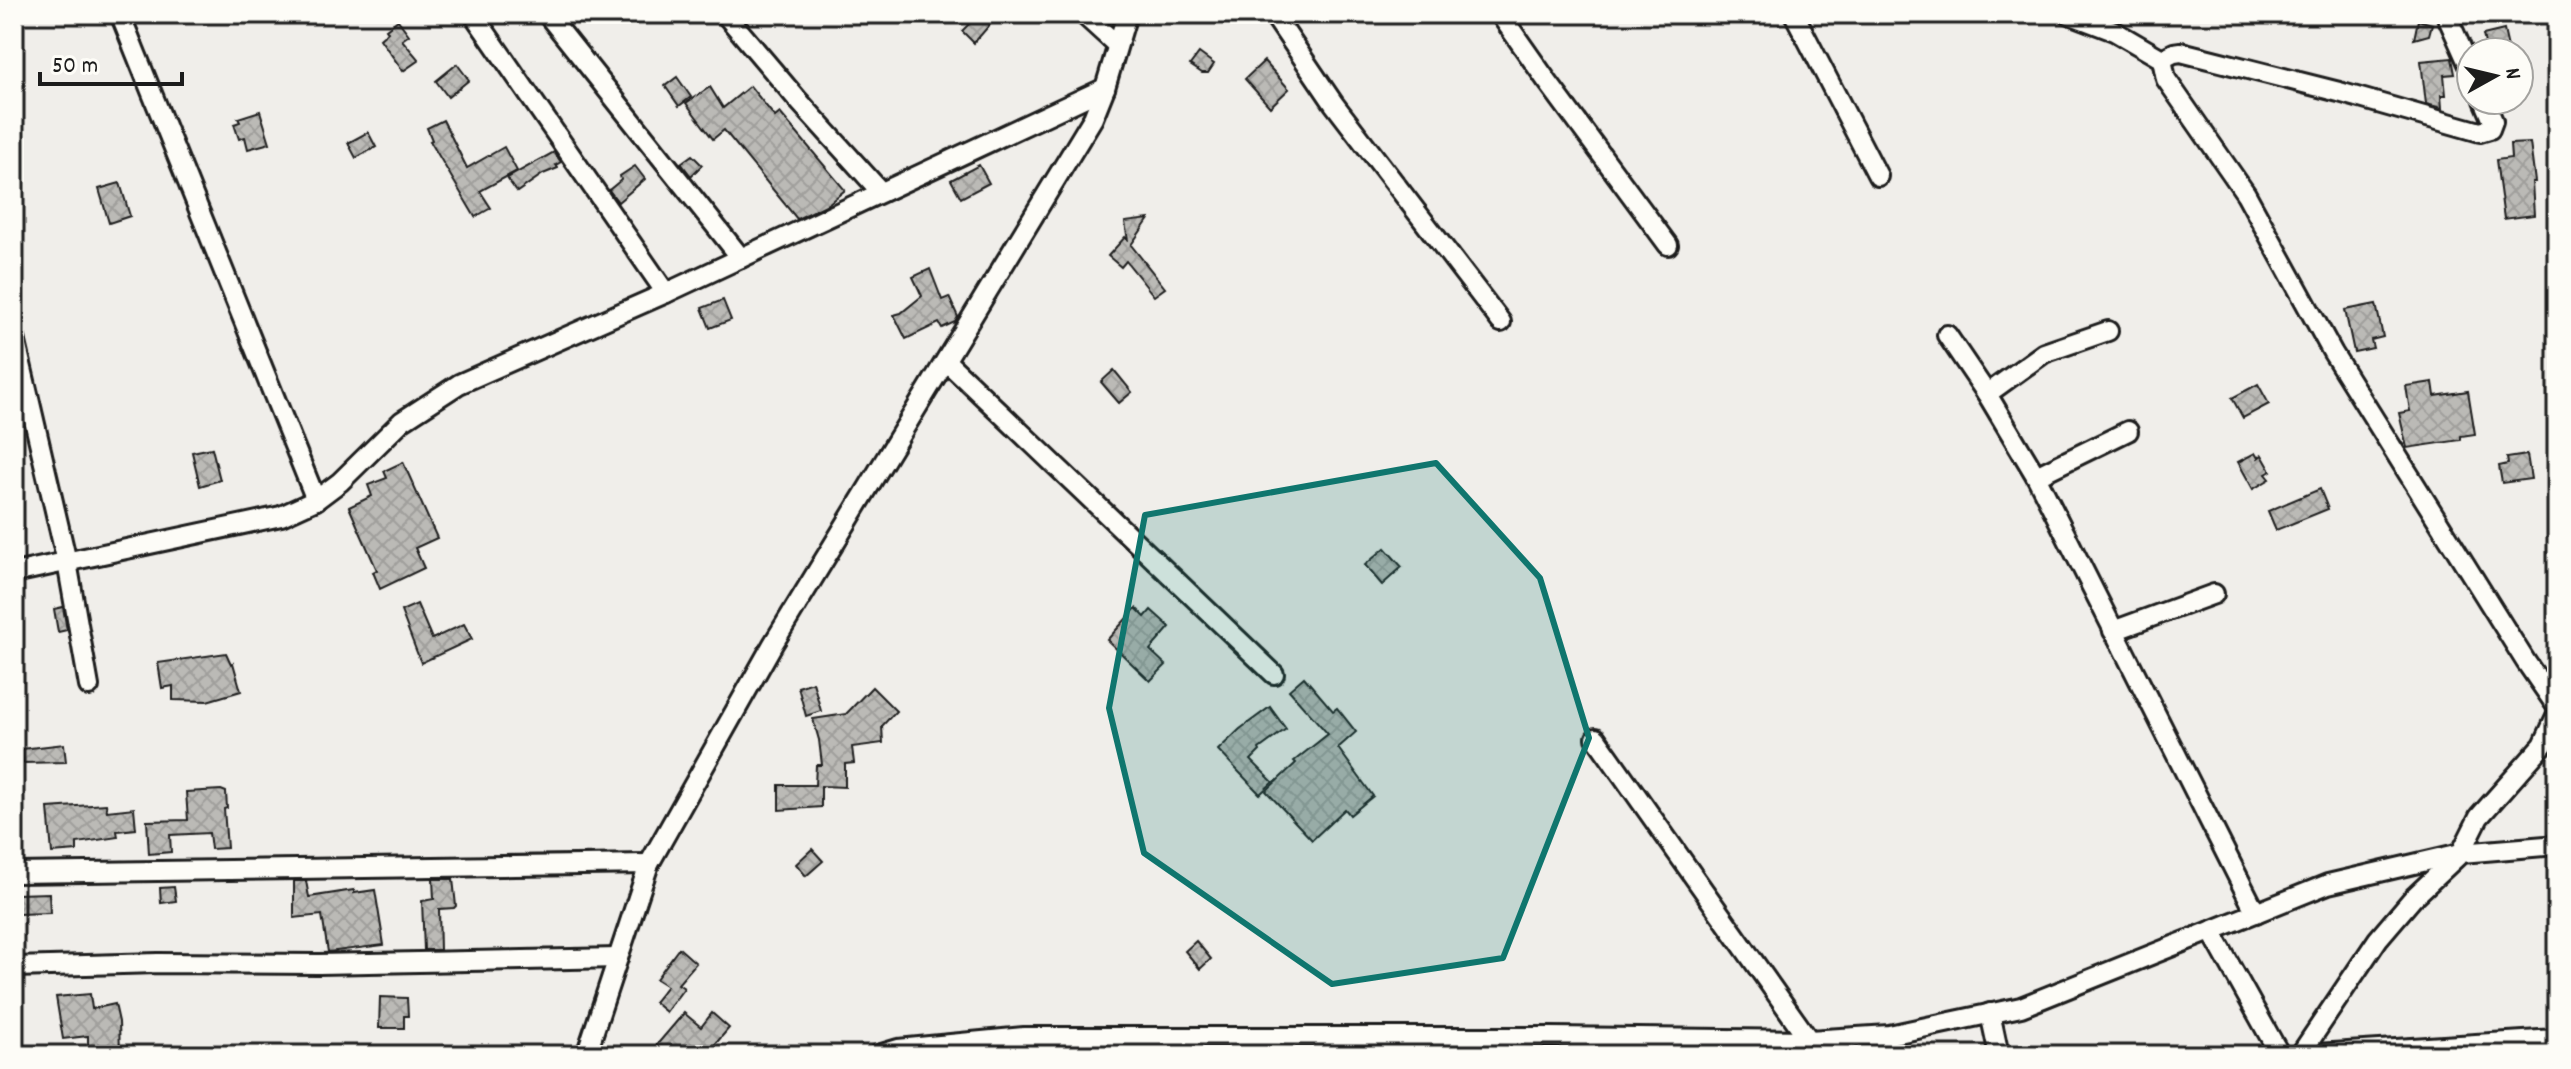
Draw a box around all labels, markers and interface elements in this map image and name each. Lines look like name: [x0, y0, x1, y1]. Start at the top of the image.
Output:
scale bar: [40, 36, 182, 86]
north arrow: [2455, 36, 2535, 116]
text: 50 m: [52, 50, 98, 84]
text: N: [2495, 66, 2527, 81]

